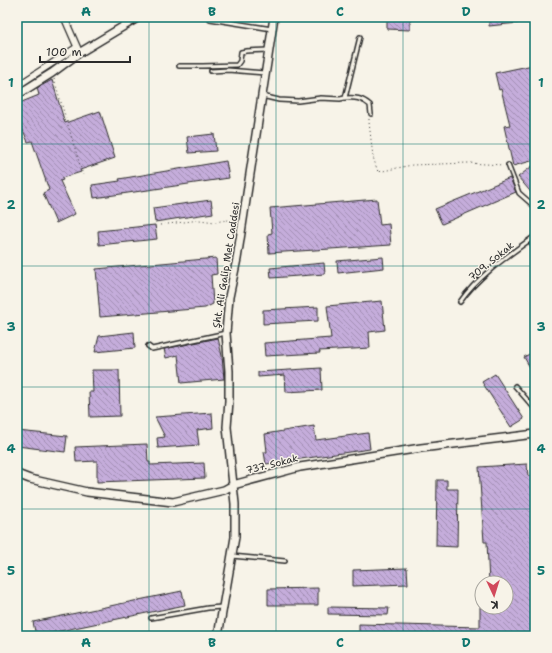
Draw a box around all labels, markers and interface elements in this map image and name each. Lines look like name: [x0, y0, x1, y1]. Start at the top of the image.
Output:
text: A: [81, 3, 91, 20]
text: B: [208, 3, 216, 20]
text: C: [336, 3, 344, 20]
text: D: [461, 3, 471, 20]
scale bar: [40, 38, 130, 64]
text: 100 m: [46, 44, 82, 60]
text: 1: [8, 74, 14, 91]
text: 1: [538, 74, 544, 91]
text: 2: [6, 196, 16, 213]
text: 2: [536, 196, 546, 213]
street label: Şht. Ali Galip Met Caddesi: [210, 201, 242, 329]
street label: 709. Sokak: [466, 239, 517, 283]
text: 3: [6, 318, 16, 335]
text: 3: [536, 318, 546, 335]
text: 4: [6, 440, 16, 457]
text: 4: [536, 440, 546, 457]
street label: 737. Sokak: [245, 451, 300, 477]
text: 5: [7, 562, 15, 579]
text: 5: [537, 562, 545, 579]
north arrow: [474, 575, 514, 615]
text: K: [490, 597, 499, 612]
text: A: [81, 634, 91, 651]
text: B: [208, 634, 216, 651]
text: C: [336, 634, 344, 651]
text: D: [461, 634, 471, 651]

